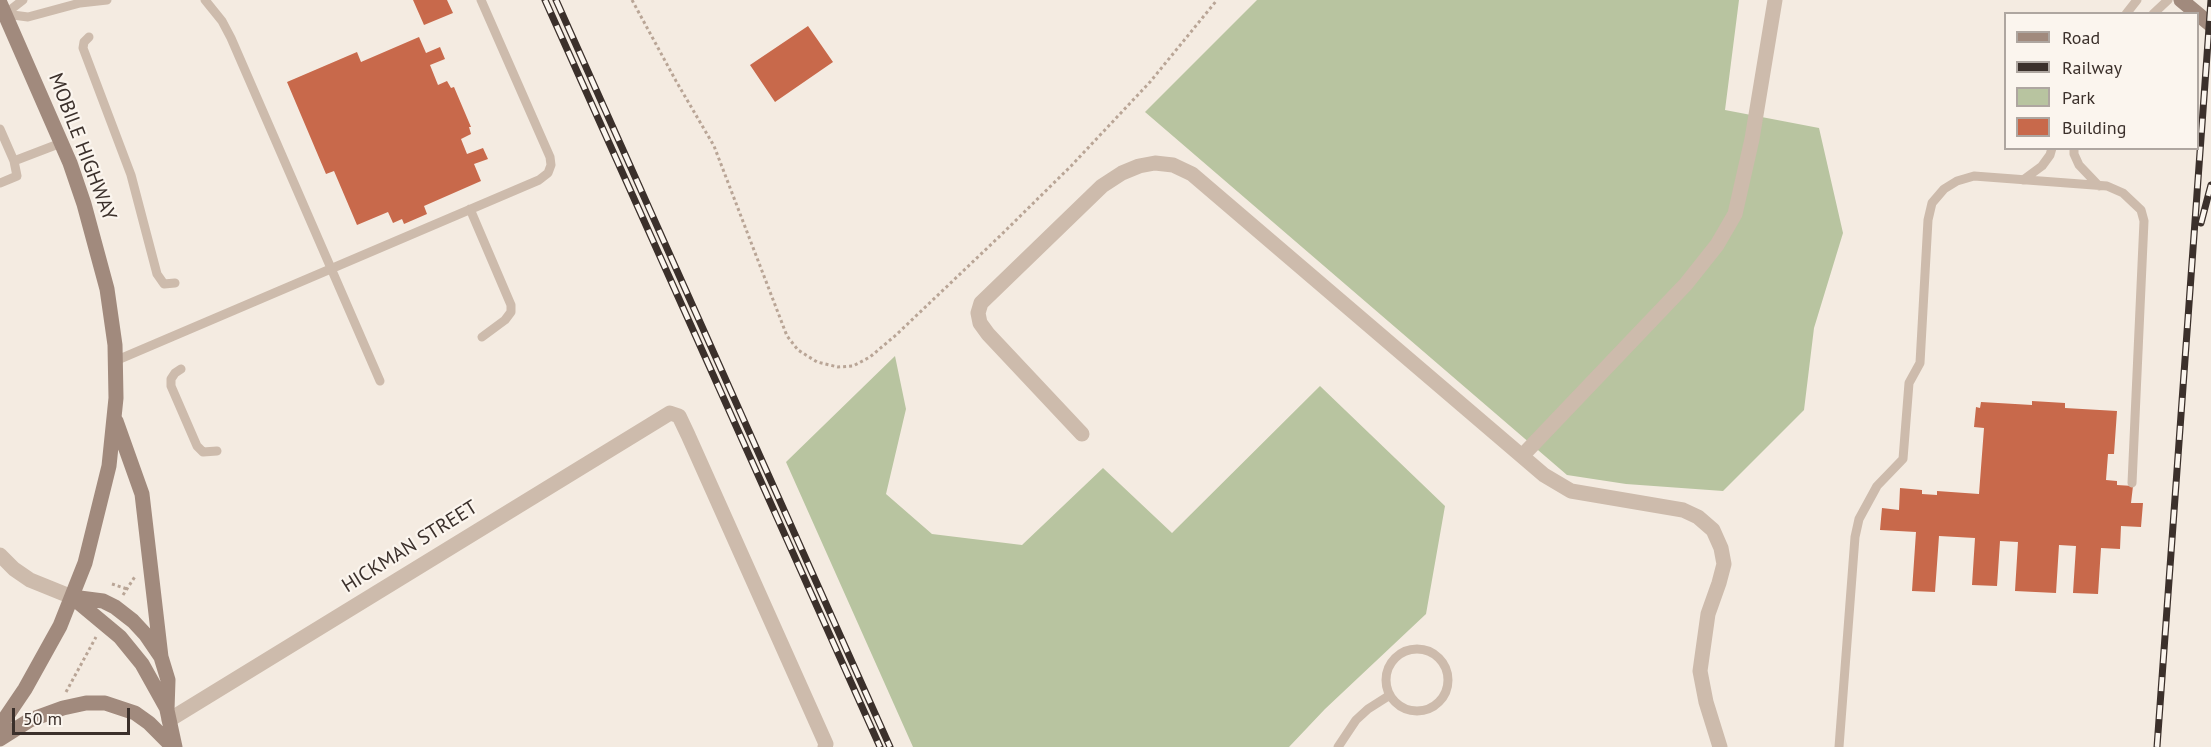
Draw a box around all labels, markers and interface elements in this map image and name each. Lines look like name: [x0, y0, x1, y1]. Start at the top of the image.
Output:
legend: [2004, 12, 2199, 150]
text: Road: [2062, 26, 2100, 49]
text: Railway: [2062, 56, 2122, 79]
street label: MOBILE HIGHWAY: [43, 70, 121, 224]
text: Park: [2062, 86, 2095, 109]
text: Building: [2062, 116, 2126, 139]
street label: HICKMAN STREET: [338, 496, 482, 598]
scale bar: [15, 696, 134, 734]
text: 50 m: [23, 707, 62, 730]

